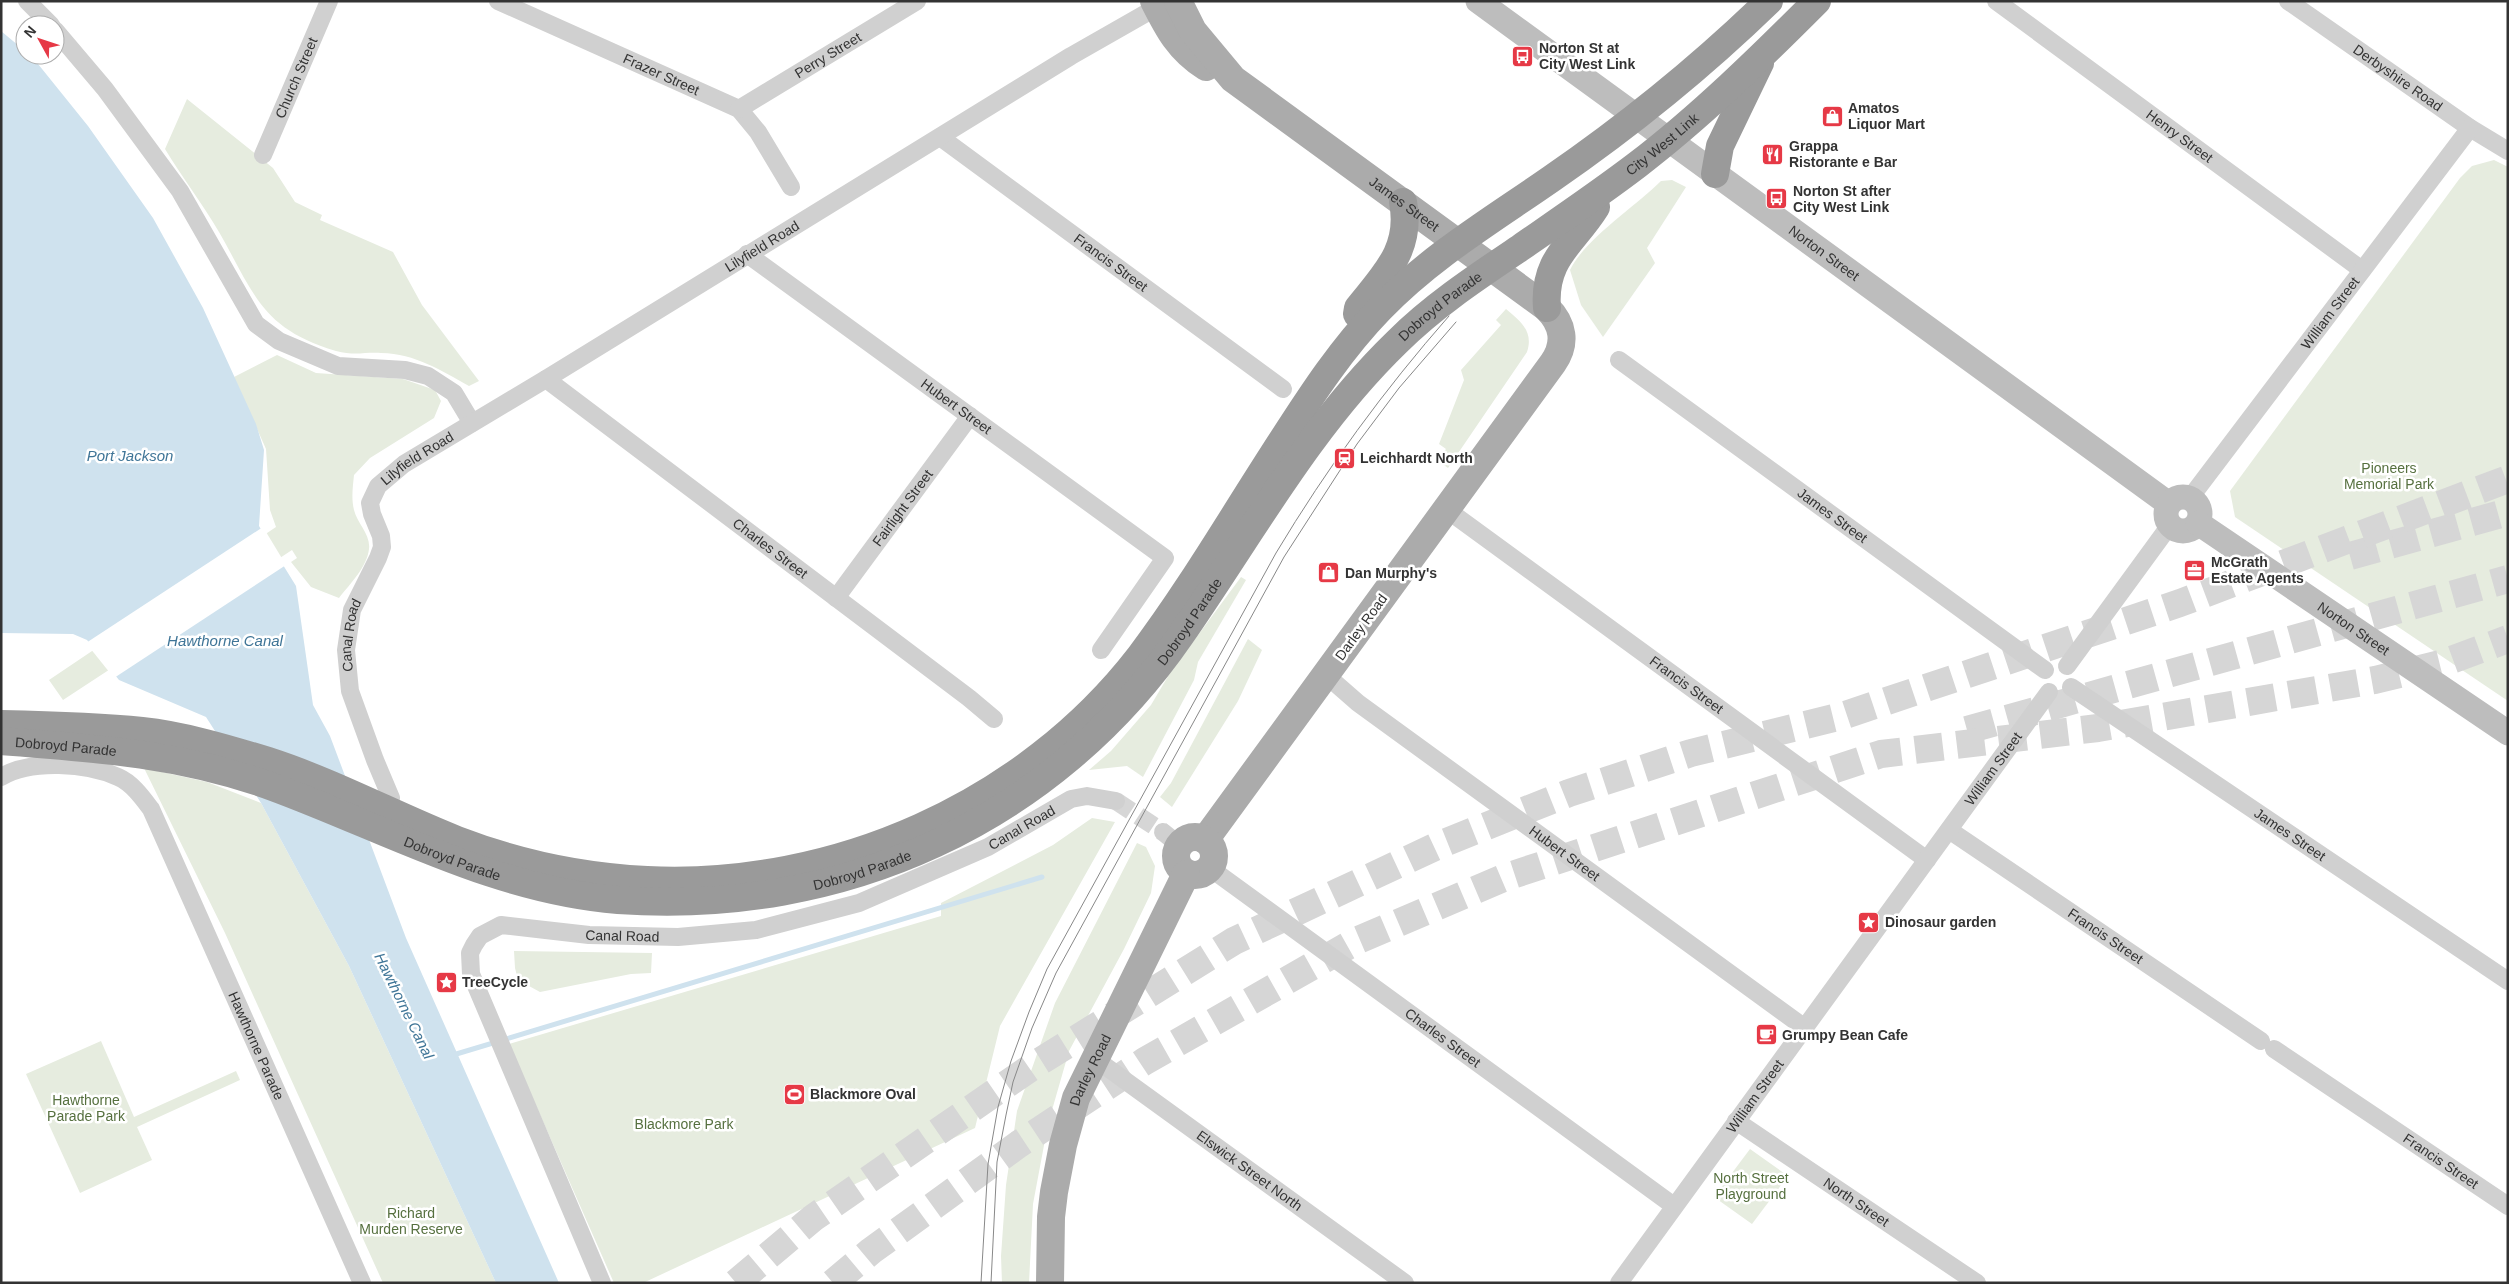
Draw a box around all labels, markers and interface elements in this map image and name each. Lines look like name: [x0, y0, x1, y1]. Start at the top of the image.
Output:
north arrow: [15, 15, 65, 65]
text: N: [21, 23, 39, 41]
street label: Perry Street: [792, 29, 864, 81]
street label: Church Street: [272, 35, 321, 121]
place label: Norton St at City West Link: [1539, 40, 1635, 72]
street label: Derbyshire Road: [2350, 41, 2446, 114]
bus stop icon: Norton St at City West Link: [1511, 44, 1535, 68]
street label: Frazer Street: [621, 50, 702, 98]
place label: Amatos Liquor Mart: [1848, 100, 1925, 132]
shop icon: Amatos Liquor Mart: [1820, 104, 1844, 128]
street label: Henry Street: [2143, 106, 2216, 166]
street label: City West Link: [1623, 109, 1703, 179]
place label: Grappa Ristorante e Bar: [1789, 138, 1898, 170]
restaurant icon: Grappa Ristorante e Bar: [1761, 142, 1785, 166]
street label: James Street: [1366, 173, 1442, 235]
place label: Norton St after City West Link: [1793, 183, 1892, 215]
bus stop icon: Norton St after City West Link: [1765, 187, 1789, 211]
street label: Lilyfield Road: [722, 217, 802, 275]
street label: Norton Street: [1786, 222, 1863, 284]
street label: Francis Street: [1071, 230, 1151, 295]
street label: Dobroyd Parade: [1395, 268, 1485, 344]
street label: William Street: [2298, 274, 2363, 352]
street label: Hubert Street: [918, 375, 995, 437]
street label: Lilyfield Road: [377, 428, 456, 488]
station icon: Leichhardt North: [1332, 446, 1356, 470]
water label: Port Jackson: [87, 447, 173, 464]
place label: Leichhardt North: [1360, 450, 1473, 466]
park label: Pioneers Memorial Park: [2344, 460, 2435, 492]
street label: Fairlight Street: [869, 466, 936, 549]
street label: James Street: [1794, 485, 1871, 546]
street label: Charles Street: [730, 515, 811, 582]
place label: McGrath Estate Agents: [2211, 554, 2304, 586]
office icon: McGrath Estate Agents: [2183, 558, 2207, 582]
shop icon: Dan Murphy's: [1317, 561, 1341, 585]
place label: Dan Murphy's: [1345, 565, 1437, 581]
street label: Dobroyd Parade: [1154, 575, 1225, 668]
street label: Darley Road: [1332, 591, 1390, 663]
street label: Canal Road: [338, 596, 364, 673]
street label: Norton Street: [2315, 598, 2393, 659]
water label: Hawthorne Canal: [167, 632, 284, 649]
street label: Francis Street: [1647, 652, 1727, 717]
street label: William Street: [1961, 729, 2025, 808]
street label: Dobroyd Parade: [15, 734, 118, 759]
street label: Canal Road: [986, 802, 1058, 853]
street label: James Street: [2251, 805, 2329, 864]
street label: Hubert Street: [1526, 822, 1603, 884]
street label: Dobroyd Parade: [402, 833, 503, 884]
street label: Dobroyd Parade: [812, 847, 914, 893]
street label: Francis Street: [2065, 905, 2146, 967]
place icon: Dinosaur garden: [1857, 910, 1881, 934]
place label: Dinosaur garden: [1885, 914, 1996, 930]
street label: Canal Road: [585, 927, 660, 945]
water label: Hawthorne Canal: [371, 950, 438, 1062]
place icon: TreeCycle: [434, 970, 458, 994]
place label: TreeCycle: [462, 974, 528, 990]
street label: Hawthorne Parade: [225, 989, 288, 1103]
street label: Charles Street: [1402, 1005, 1484, 1070]
cafe icon: Grumpy Bean Cafe: [1754, 1023, 1778, 1047]
place label: Grumpy Bean Cafe: [1782, 1027, 1908, 1043]
street label: Darley Road: [1066, 1032, 1114, 1108]
street label: William Street: [1723, 1056, 1787, 1136]
sports icon: Blackmore Oval: [782, 1082, 806, 1106]
place label: Blackmore Oval: [810, 1086, 916, 1102]
park label: Hawthorne Parade Park: [47, 1092, 126, 1124]
park label: Blackmore Park: [635, 1116, 734, 1132]
street label: Elswick Street North: [1194, 1127, 1305, 1214]
street label: Francis Street: [2400, 1130, 2482, 1192]
park label: North Street Playground: [1713, 1170, 1789, 1202]
street label: North Street: [1821, 1174, 1892, 1230]
park label: Richard Murden Reserve: [359, 1205, 463, 1237]

